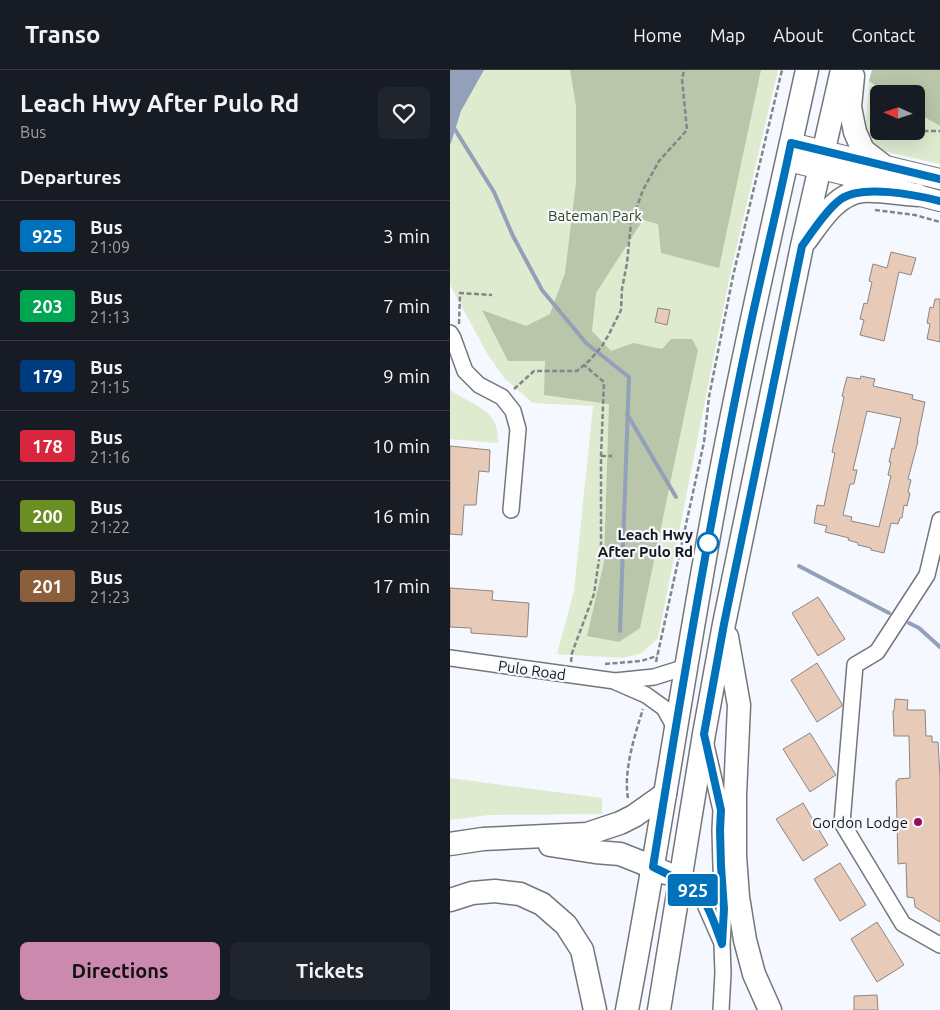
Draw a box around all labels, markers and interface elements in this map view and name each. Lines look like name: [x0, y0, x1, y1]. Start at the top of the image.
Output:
text: Transo: [25, 21, 100, 48]
text: Home: [633, 25, 682, 45]
text: Map: [710, 25, 745, 45]
text: About: [773, 25, 823, 45]
text: Contact: [851, 25, 915, 45]
north arrow: [870, 85, 925, 140]
map controls: [870, 85, 925, 140]
button: heart: [378, 87, 430, 139]
text: Leach Hwy After Pulo Rd: [20, 90, 299, 117]
text: Bus: [20, 123, 46, 141]
text: Departures: [20, 166, 121, 188]
park label: Bateman Park: [548, 207, 642, 224]
text: Bus: [90, 216, 123, 238]
text: 3 min: [383, 225, 430, 247]
text: 925: [32, 226, 63, 246]
text: 21:09: [90, 238, 130, 256]
text: Bus: [90, 286, 123, 308]
text: 7 min: [383, 295, 430, 317]
text: 203: [32, 296, 63, 316]
text: 21:13: [90, 308, 130, 326]
text: Bus: [90, 356, 123, 378]
text: 9 min: [383, 365, 430, 387]
text: 179: [32, 366, 63, 386]
text: 21:15: [90, 378, 130, 396]
text: Bus: [90, 426, 123, 448]
text: 10 min: [372, 435, 430, 457]
text: 178: [32, 436, 63, 456]
text: 21:16: [90, 448, 130, 466]
text: Bus: [90, 496, 123, 518]
text: 16 min: [372, 505, 430, 527]
text: 200: [32, 506, 63, 526]
text: 21:22: [90, 518, 130, 536]
place label: Leach Hwy After Pulo Rd: [598, 526, 693, 560]
marker: Leach Hwy After Pulo Rd: [697, 532, 719, 554]
text: Bus: [90, 566, 123, 588]
text: 17 min: [372, 575, 430, 597]
text: 201: [32, 576, 63, 596]
text: 21:23: [90, 588, 130, 606]
street label: Pulo Road: [497, 657, 567, 683]
place label: Gordon Lodge: [812, 814, 908, 831]
marker: Gordon Lodge: [912, 816, 924, 828]
line badge: 925: [664, 874, 722, 906]
text: 925: [678, 880, 708, 900]
button: Directions: [20, 942, 220, 1000]
button: Tickets: [230, 942, 430, 1000]

